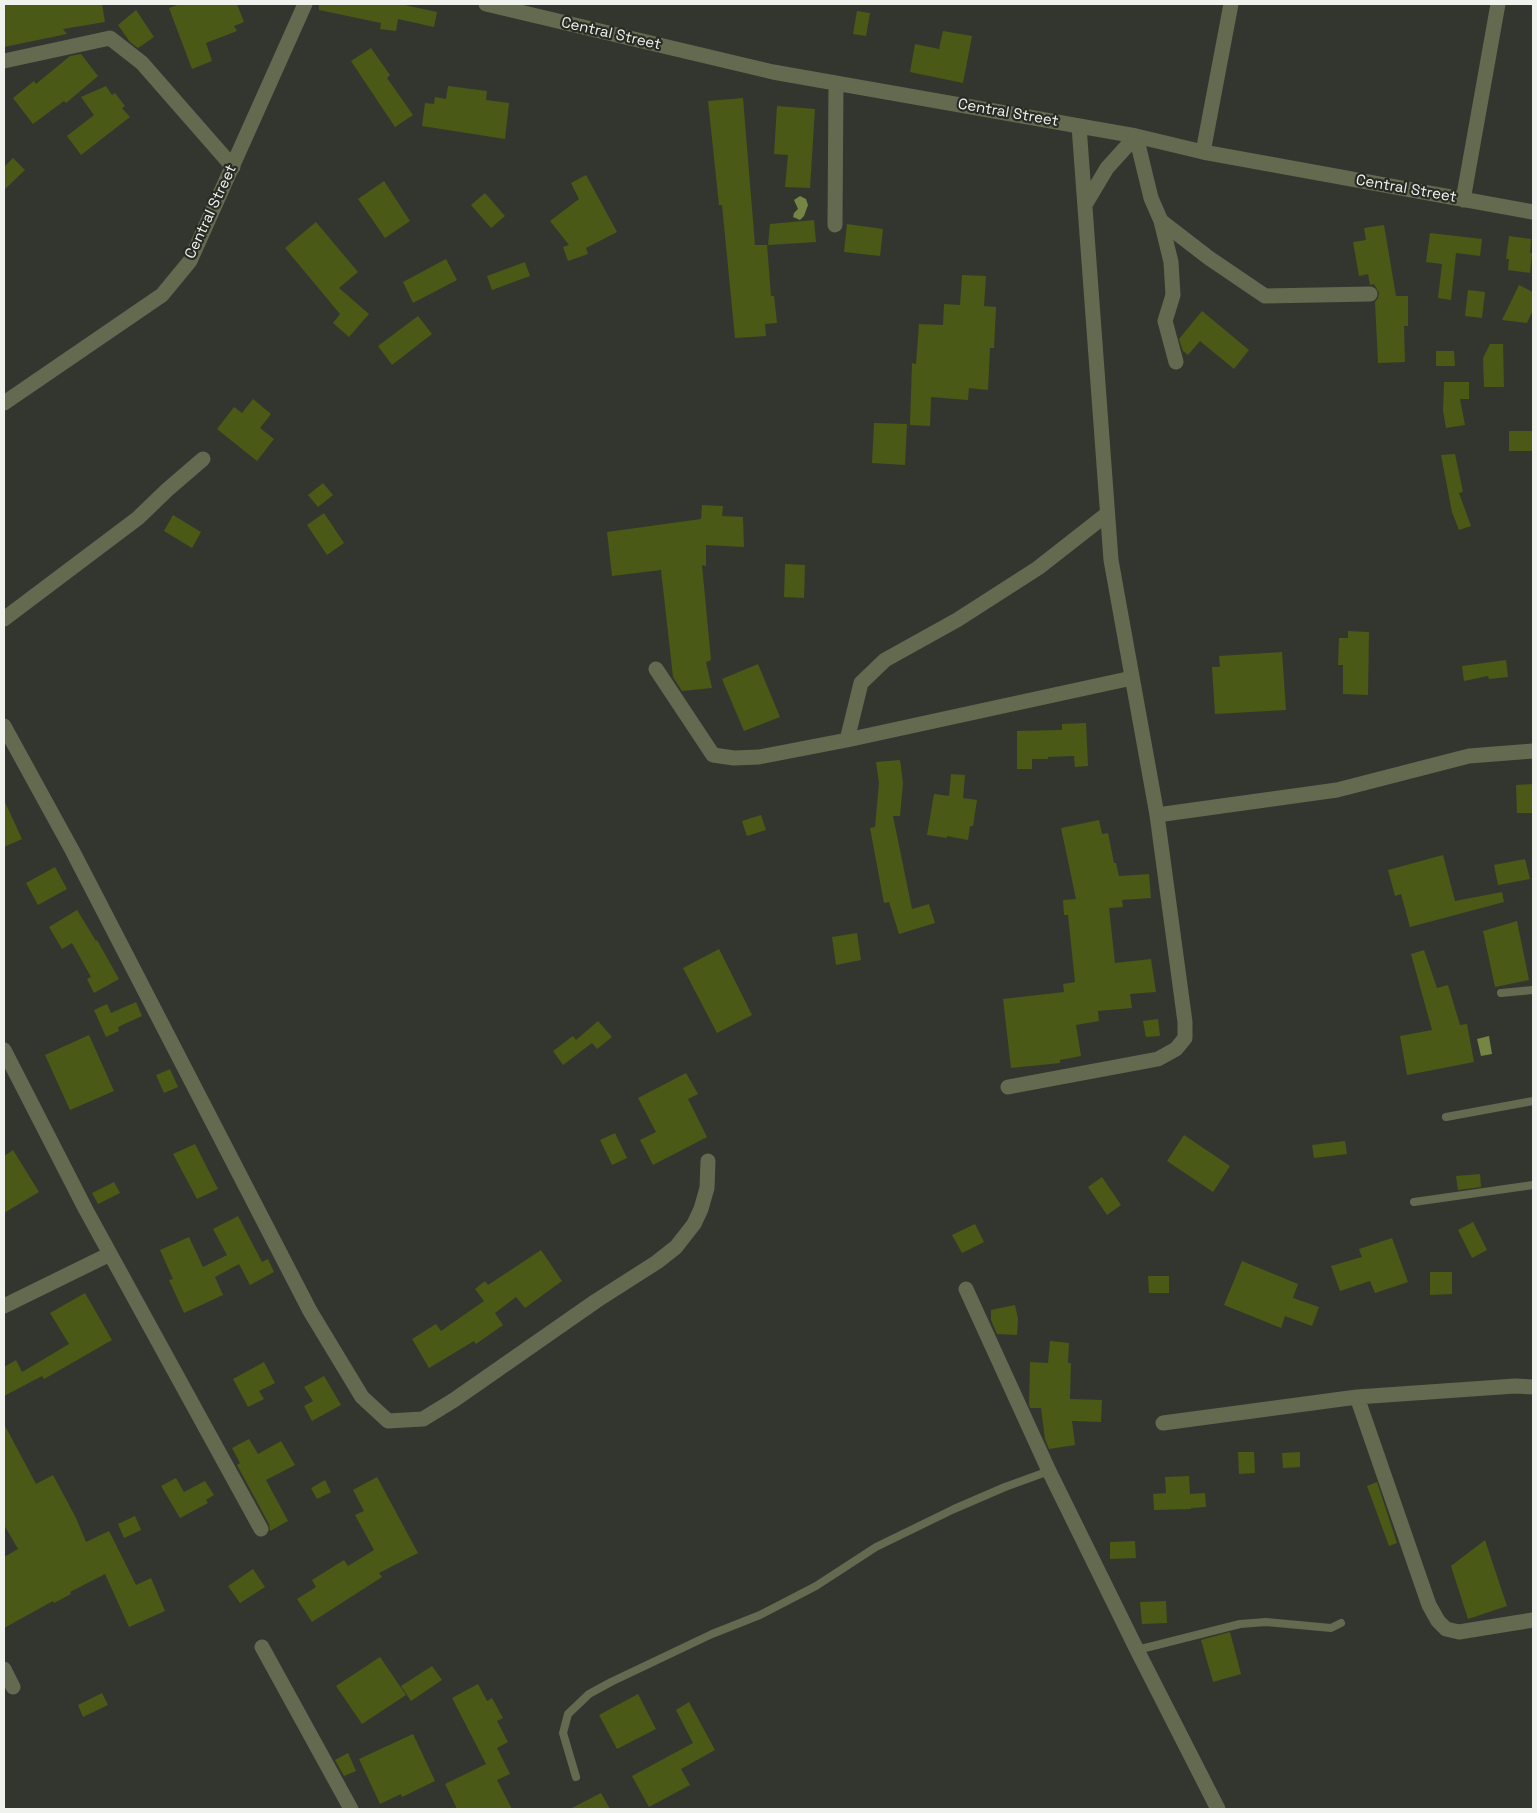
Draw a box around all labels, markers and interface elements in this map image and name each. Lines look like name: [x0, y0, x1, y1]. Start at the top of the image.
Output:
street label: Central Street: [559, 14, 663, 54]
street label: Central Street: [956, 95, 1060, 131]
street label: Central Street: [181, 162, 241, 262]
street label: Central Street: [1354, 171, 1458, 207]

